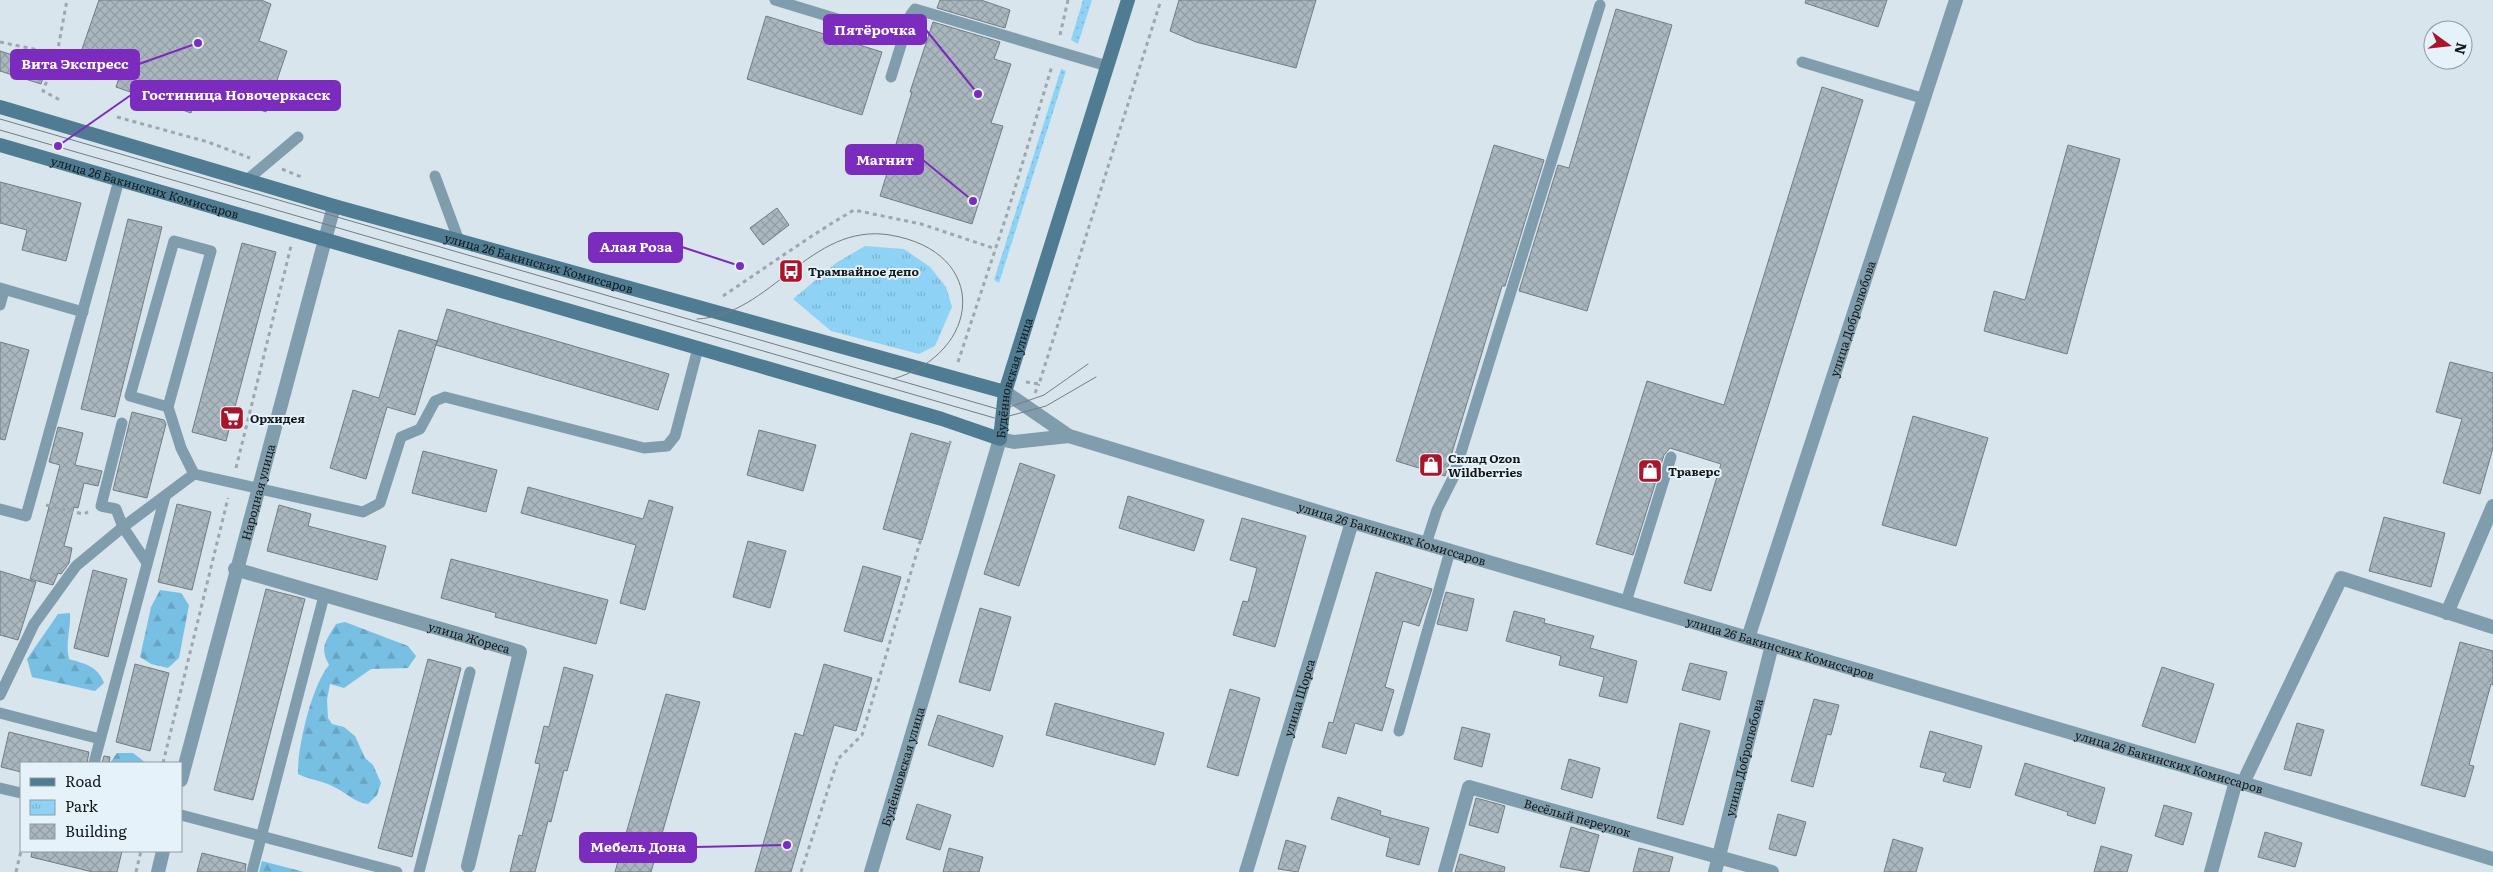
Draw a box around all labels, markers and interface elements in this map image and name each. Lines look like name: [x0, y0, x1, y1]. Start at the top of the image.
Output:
callout: Пятёрочка: [824, 15, 926, 44]
text: Пятёрочка: [834, 19, 917, 39]
north arrow: [2423, 20, 2473, 70]
text: N: [2450, 40, 2473, 57]
callout: Вита Экспресс: [11, 50, 139, 79]
text: Вита Экспресс: [21, 53, 129, 73]
callout: Гостиница Новочеркасск: [131, 81, 340, 110]
text: Гостиница Новочеркасск: [142, 84, 330, 104]
callout: Магнит: [846, 145, 923, 174]
text: Магнит: [856, 149, 914, 169]
street label: улица 26 Бакинских Комиссаров: [49, 151, 241, 223]
street label: улица 26 Бакинских Комиссаров: [442, 228, 636, 298]
callout: Алая Роза: [589, 233, 682, 262]
text: Алая Роза: [600, 236, 673, 256]
bus stop icon: Трамвайное депо: [778, 258, 804, 284]
street label: улица Добролюбова: [1825, 258, 1880, 379]
place label: Трамвайное депо: [808, 262, 920, 280]
street label: Будённовская улица: [991, 315, 1037, 439]
supermarket icon: Орхидея: [219, 405, 245, 431]
place label: Орхидея: [250, 409, 305, 427]
street label: Народная улица: [236, 441, 279, 542]
place label: Склад Ozon Wildberries: [1448, 449, 1522, 481]
shop icon: Склад Ozon Wildberries: [1418, 452, 1444, 478]
shop icon: Траверс: [1637, 458, 1663, 484]
place label: Траверс: [1668, 462, 1720, 480]
street label: улица 26 Бакинских Комиссаров: [1296, 497, 1488, 570]
street label: улица 26 Бакинских Комиссаров: [1684, 611, 1877, 684]
street label: улица Жореса: [426, 617, 513, 658]
street label: улица Щорса: [1279, 656, 1319, 739]
street label: улица Добролюбова: [1720, 696, 1767, 819]
street label: Будённовская улица: [876, 704, 929, 829]
street label: улица 26 Бакинских Комиссаров: [2073, 725, 2266, 798]
legend: [20, 762, 182, 852]
text: Road: [65, 769, 101, 792]
text: Park: [65, 794, 99, 817]
street label: Весёлый переулок: [1522, 794, 1633, 841]
text: Building: [65, 819, 127, 842]
callout: Мебель Дона: [580, 833, 696, 862]
text: Мебель Дона: [590, 836, 687, 856]

